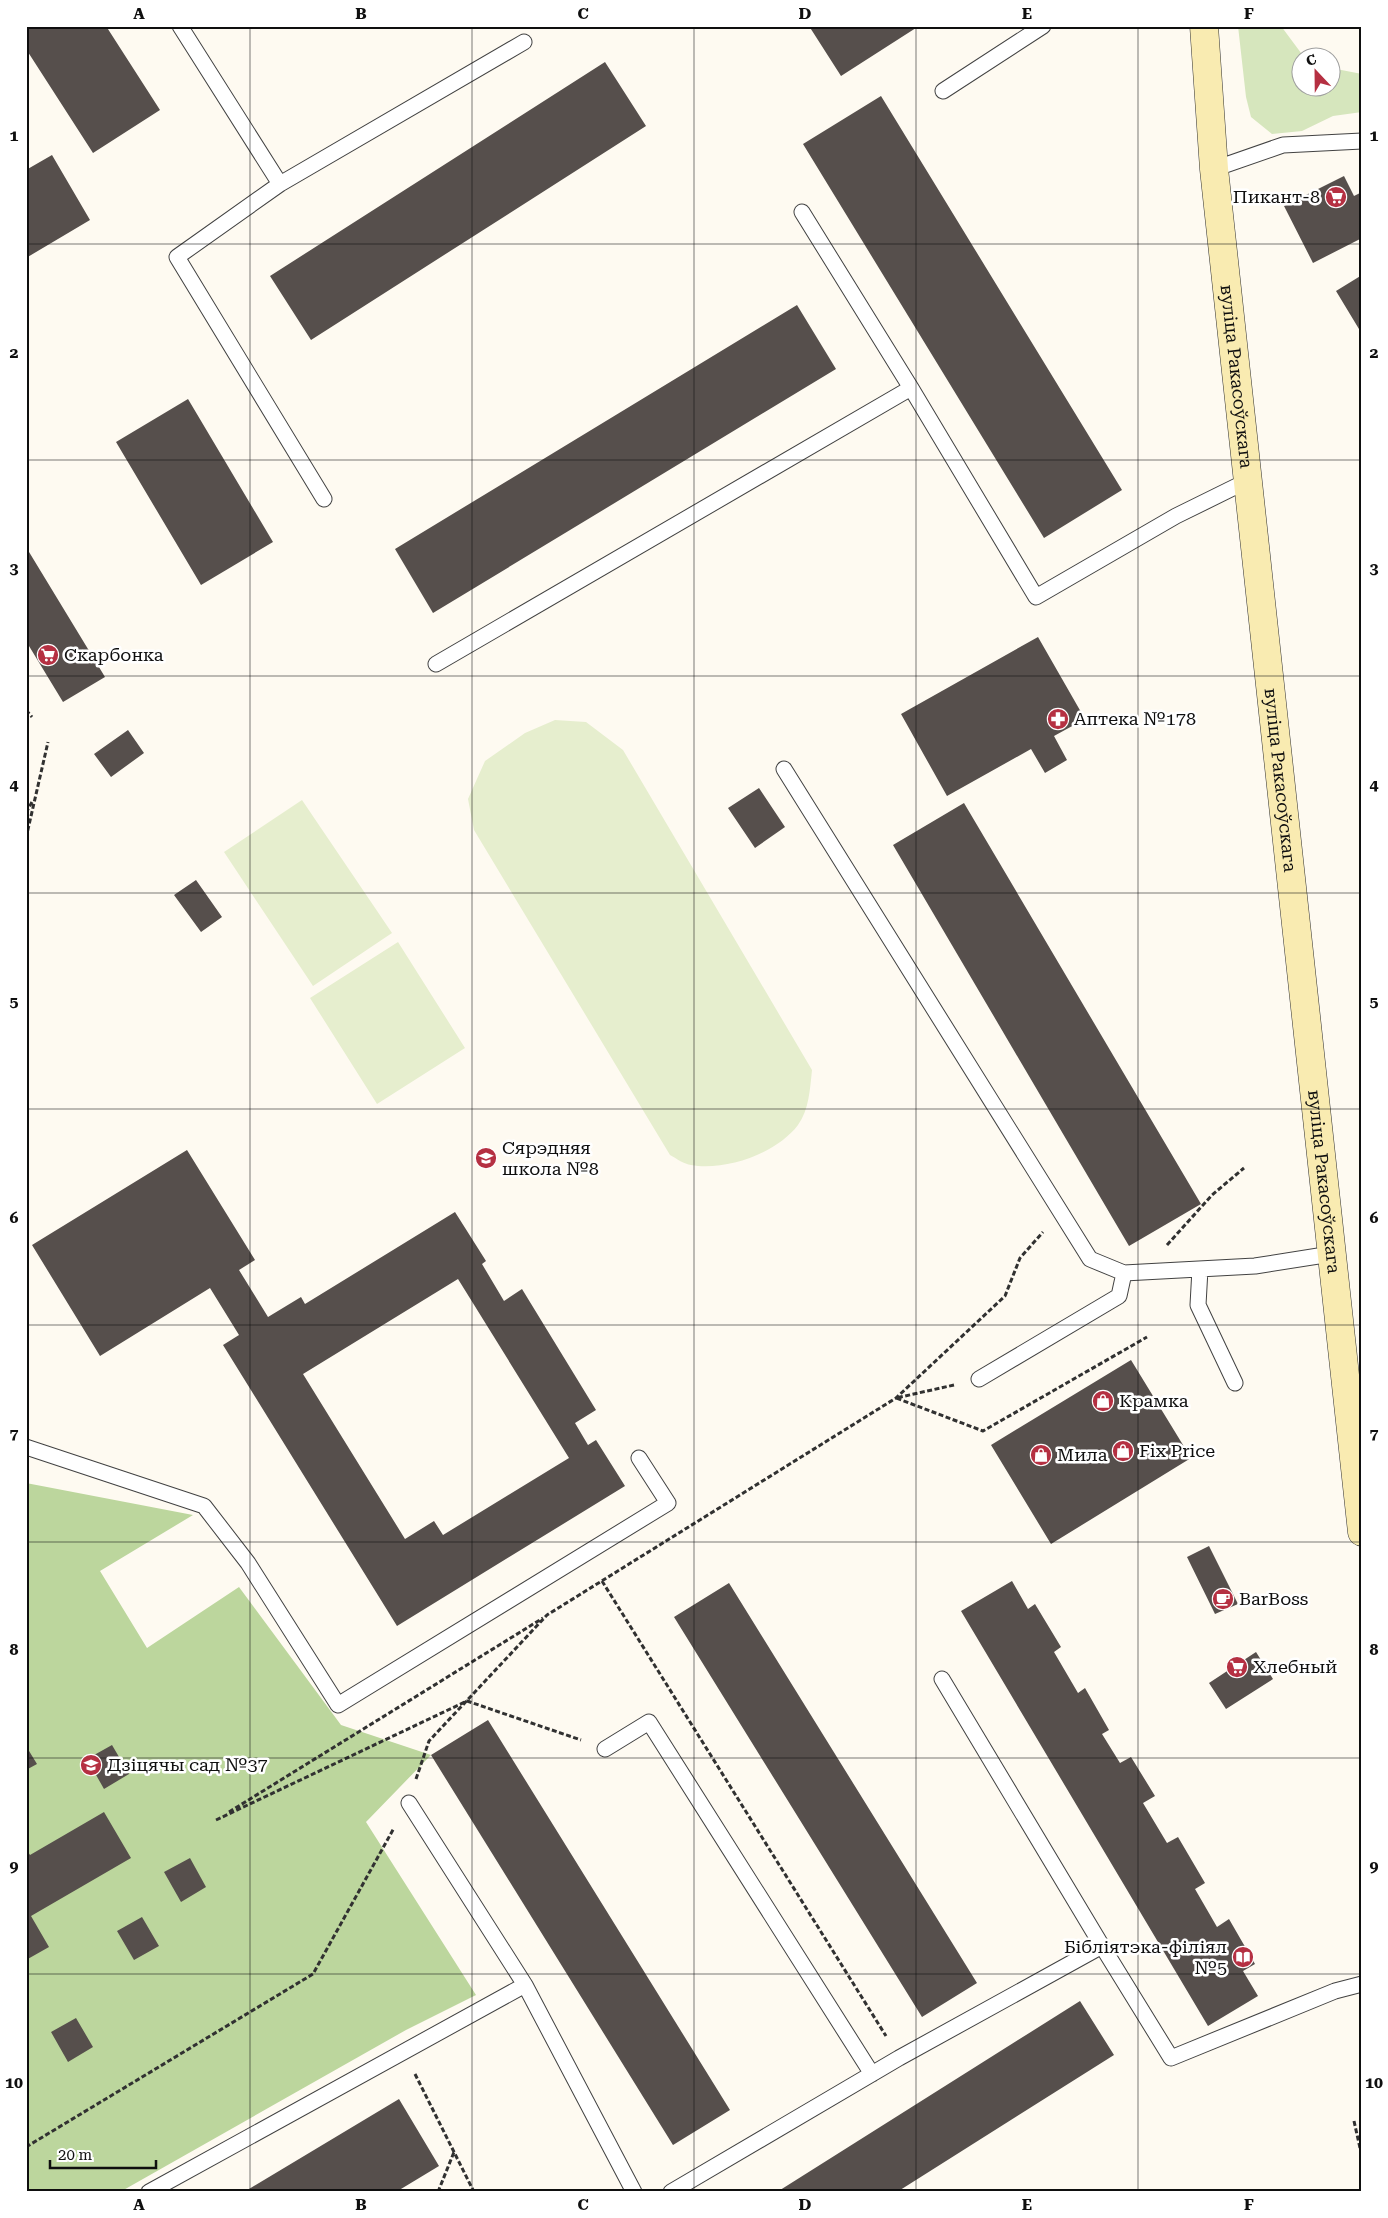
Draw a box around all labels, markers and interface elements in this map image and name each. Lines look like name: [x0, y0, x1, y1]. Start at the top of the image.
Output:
text: A: [133, 4, 145, 23]
text: B: [355, 4, 367, 23]
text: C: [577, 4, 589, 23]
text: D: [799, 4, 812, 23]
text: E: [1022, 4, 1032, 23]
text: F: [1244, 4, 1254, 23]
north arrow: [1290, 48, 1340, 98]
text: С: [1304, 51, 1319, 69]
text: 1: [10, 126, 19, 145]
text: 1: [1370, 126, 1379, 145]
supermarket icon: Пикант-8: [1324, 185, 1348, 209]
place label: Пикант-8: [1233, 186, 1320, 207]
street label: вуліца Ракасоўскага: [1217, 283, 1257, 470]
text: 2: [10, 343, 19, 362]
text: 2: [1370, 343, 1379, 362]
text: 3: [10, 559, 19, 578]
text: 3: [1370, 559, 1379, 578]
supermarket icon: Скарбонка: [36, 643, 60, 667]
place label: Скарбонка: [64, 644, 164, 665]
street label: вуліца Ракасоўскага: [1260, 687, 1301, 873]
pharmacy icon: Аптека №178: [1046, 707, 1070, 731]
place label: Аптека №178: [1074, 708, 1196, 729]
text: 4: [10, 775, 19, 794]
text: 4: [1370, 775, 1379, 794]
text: 5: [10, 992, 19, 1011]
text: 5: [1370, 992, 1379, 1011]
street label: вуліца Ракасоўскага: [1304, 1089, 1345, 1275]
place label: Сярэдняя школа №8: [502, 1137, 599, 1179]
school or university icon: Сярэдняя школа №8: [474, 1146, 498, 1170]
text: 6: [10, 1208, 19, 1227]
text: 6: [1370, 1208, 1379, 1227]
shop icon: Крамка: [1091, 1389, 1115, 1413]
place label: Крамка: [1119, 1390, 1189, 1411]
text: 7: [10, 1424, 19, 1443]
text: 7: [1370, 1424, 1379, 1443]
shop icon: Fix Price: [1111, 1439, 1135, 1463]
place label: Fix Price: [1139, 1440, 1215, 1461]
shop icon: Мила: [1029, 1443, 1053, 1467]
place label: Мила: [1057, 1444, 1108, 1465]
cafe icon: BarBoss: [1211, 1587, 1235, 1611]
place label: BarBoss: [1239, 1588, 1308, 1609]
text: 8: [10, 1640, 19, 1659]
text: 8: [1370, 1640, 1379, 1659]
supermarket icon: Хлебный: [1225, 1655, 1249, 1679]
place label: Хлебный: [1253, 1656, 1337, 1677]
school or university icon: Дзіцячы сад №37: [79, 1753, 103, 1777]
place label: Дзіцячы сад №37: [107, 1754, 268, 1775]
text: 9: [10, 1857, 19, 1876]
text: 9: [1370, 1857, 1379, 1876]
place label: Бібліятэка-філіял №5: [1064, 1936, 1227, 1978]
library icon: Бібліятэка-філіял №5: [1231, 1945, 1255, 1969]
text: 10: [5, 2073, 23, 2092]
text: 10: [1365, 2073, 1383, 2092]
scale bar: [50, 2138, 156, 2170]
text: 20 m: [58, 2146, 93, 2164]
text: A: [133, 2195, 145, 2214]
text: B: [355, 2195, 367, 2214]
text: C: [577, 2195, 589, 2214]
text: D: [799, 2195, 812, 2214]
text: E: [1022, 2195, 1032, 2214]
text: F: [1244, 2195, 1254, 2214]

